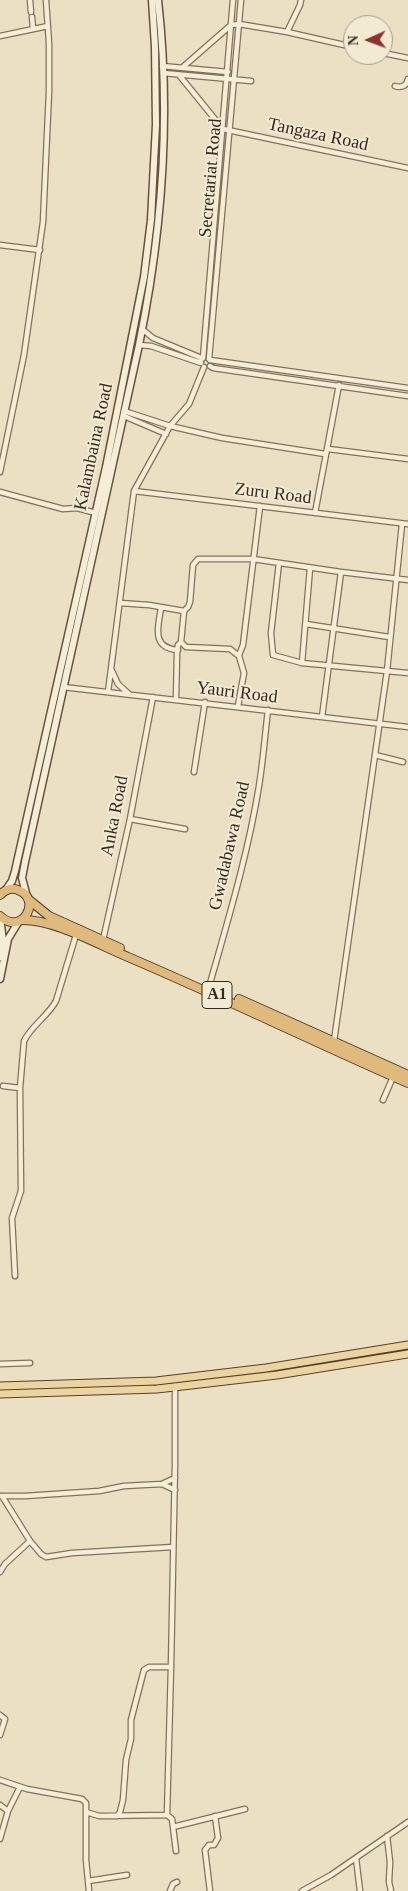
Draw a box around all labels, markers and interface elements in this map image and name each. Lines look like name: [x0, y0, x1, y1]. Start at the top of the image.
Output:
north arrow: [343, 15, 393, 65]
text: N: [346, 35, 361, 46]
street label: Tangaza Road: [266, 114, 370, 156]
street label: Secretariat Road: [195, 118, 227, 238]
street label: Kalambaina Road: [70, 381, 118, 513]
street label: Zuru Road: [233, 479, 313, 509]
street label: Yauri Road: [195, 677, 279, 709]
street label: Anka Road: [97, 774, 133, 858]
street label: Gwadabawa Road: [205, 780, 255, 912]
road number: A1: [202, 982, 232, 1008]

